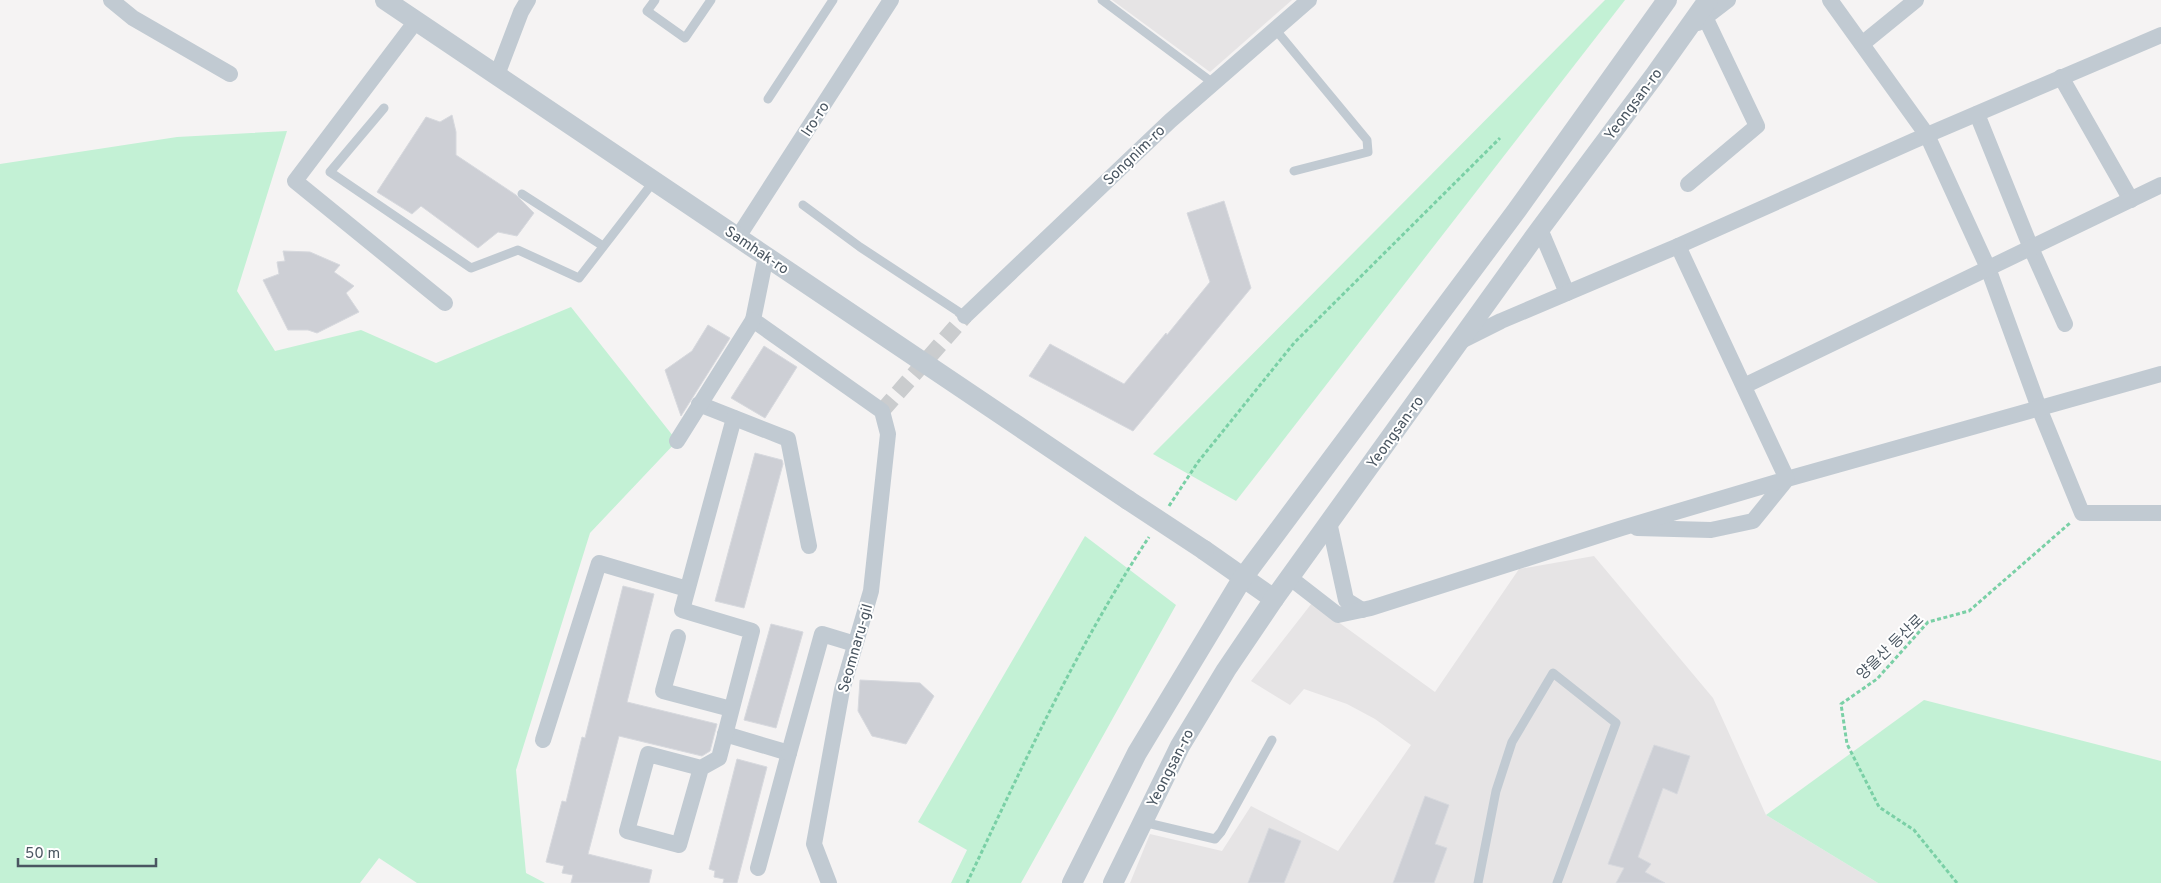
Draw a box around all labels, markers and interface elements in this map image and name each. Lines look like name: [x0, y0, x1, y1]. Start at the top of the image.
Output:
street label: Yeongsan-ro: [1601, 65, 1667, 145]
street label: Iro-ro: [798, 99, 835, 141]
street label: Songnim-ro: [1100, 122, 1170, 190]
street label: Samhak-ro: [720, 223, 792, 280]
street label: Yeongsan-ro: [1364, 393, 1429, 473]
street label: Seomnaru-gil: [835, 602, 878, 695]
street label: 양을산 등산로: [1853, 611, 1929, 685]
street label: Yeongsan-ro: [1144, 726, 1199, 811]
scale bar: [18, 836, 155, 868]
text: 50 m: [25, 845, 60, 864]

